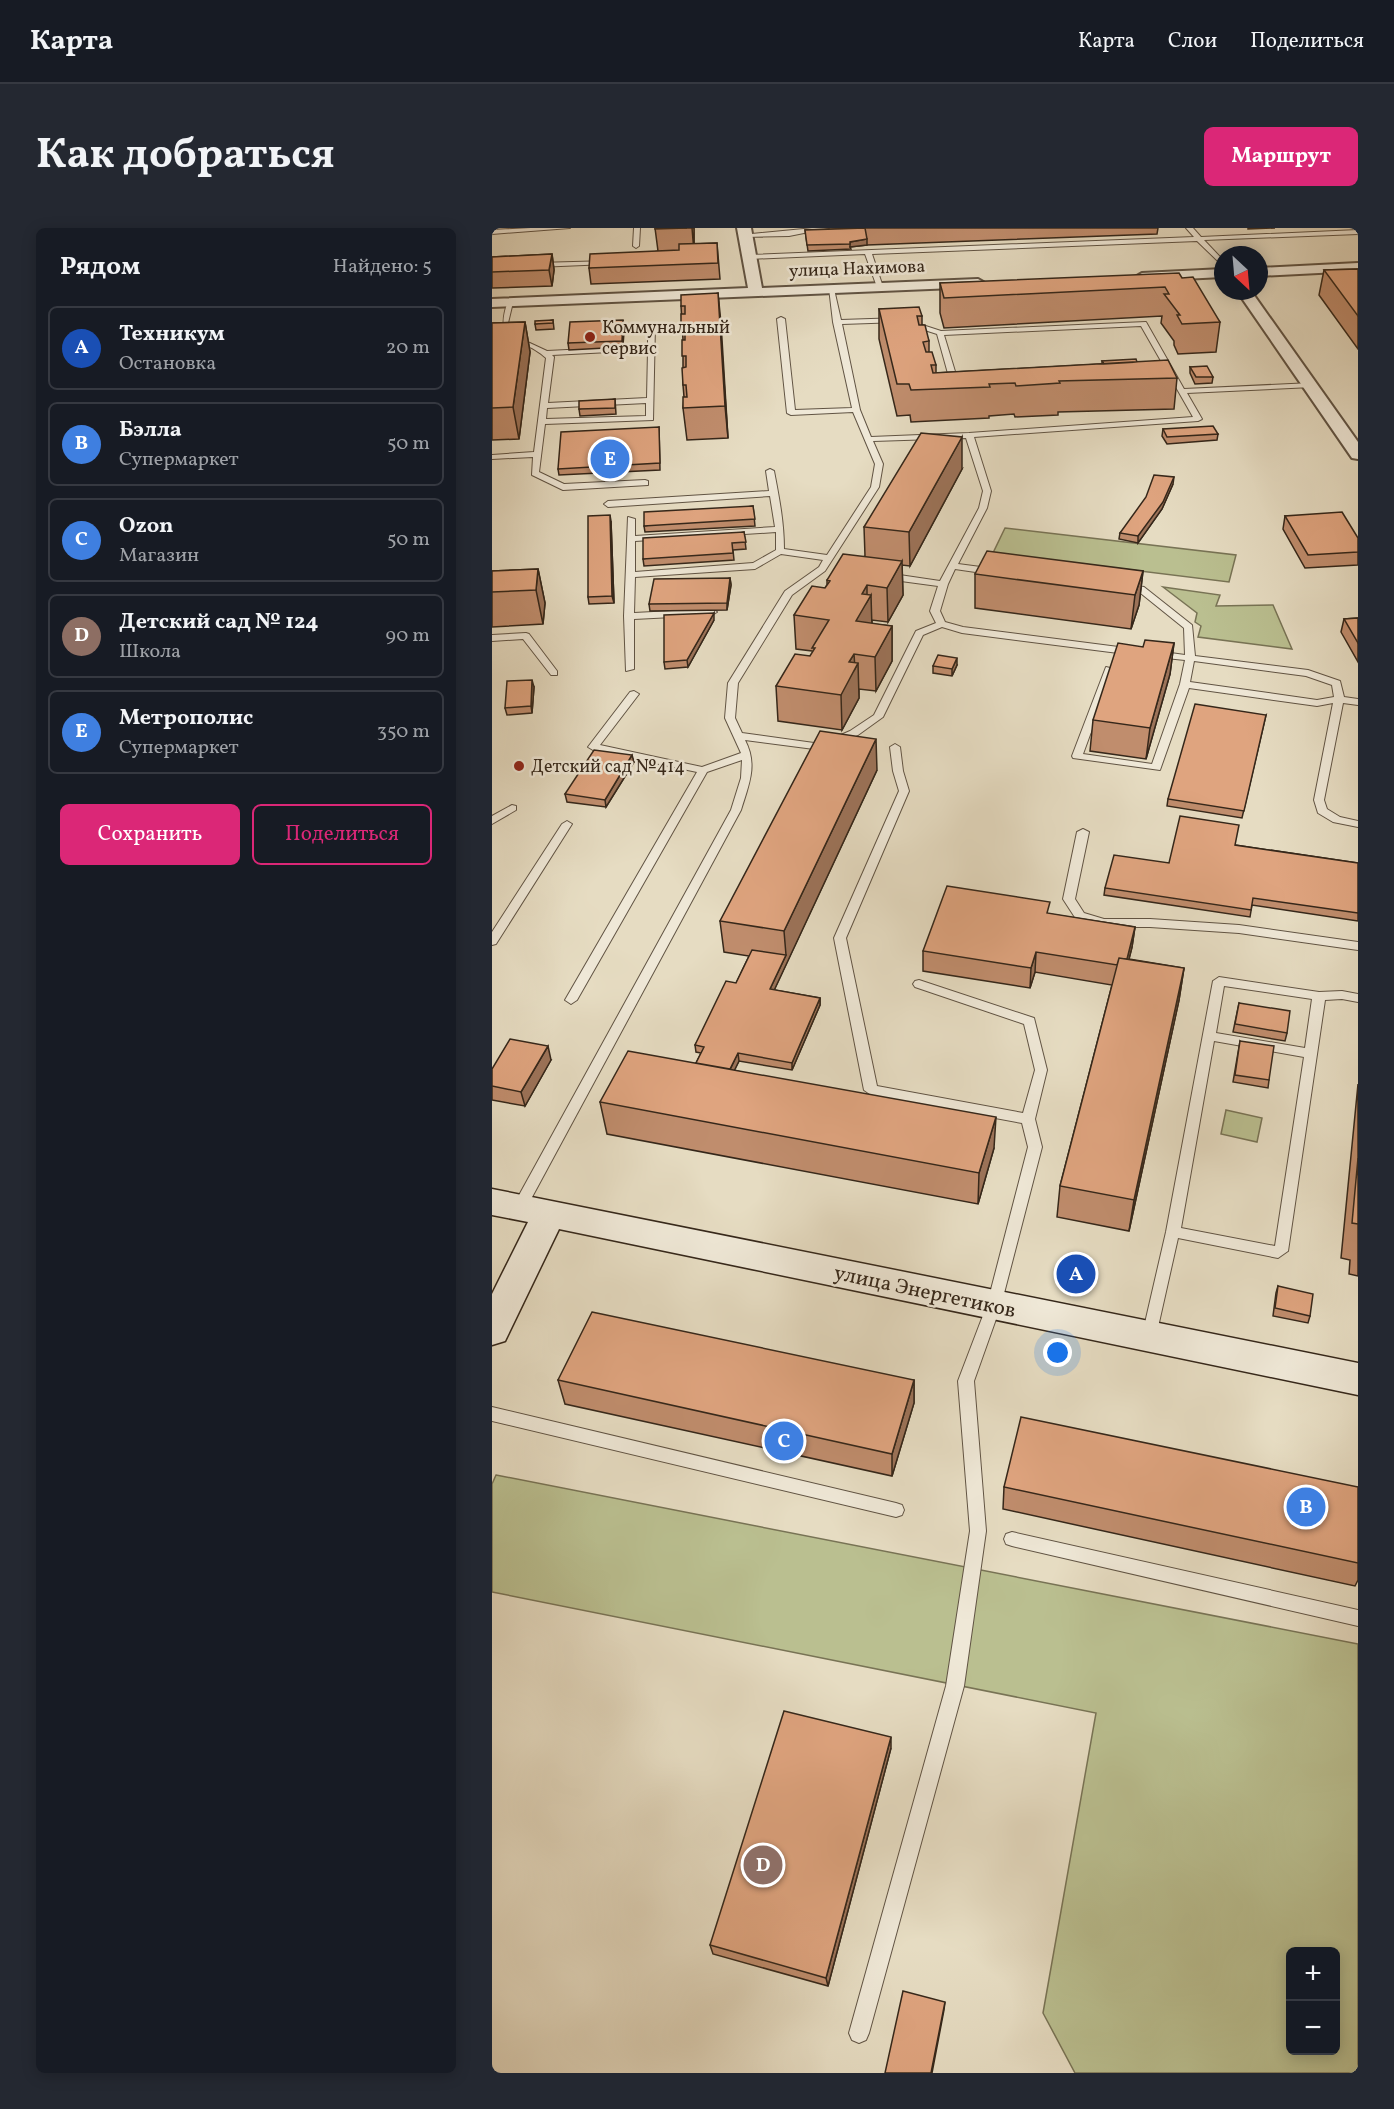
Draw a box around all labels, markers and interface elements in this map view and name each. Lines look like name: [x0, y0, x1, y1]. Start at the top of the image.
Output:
text: Карта: [30, 22, 113, 61]
text: Карта: [1078, 27, 1135, 56]
text: Слои: [1168, 27, 1217, 56]
text: Поделиться: [1250, 27, 1364, 56]
text: Как добраться: [36, 127, 335, 186]
button: Маршрут: [1204, 127, 1358, 186]
north arrow: [1214, 246, 1268, 300]
text: Рядом: [60, 249, 140, 285]
text: Найдено: 5: [333, 253, 432, 281]
street label: улица Нахимова: [788, 255, 926, 284]
place label: Коммунальный сервис: [602, 316, 730, 362]
text: Техникум: [119, 319, 225, 350]
marker: Коммунальный сервис: [583, 330, 597, 344]
text: A: [74, 334, 89, 362]
text: 20 m: [386, 334, 430, 362]
text: Остановка: [119, 350, 216, 378]
text: Бэлла: [119, 415, 182, 446]
text: B: [75, 430, 88, 458]
text: 50 m: [387, 430, 430, 458]
pin: E: [590, 436, 630, 482]
text: Супермаркет: [119, 446, 239, 474]
text: Ozon: [119, 511, 174, 542]
text: C: [75, 526, 88, 554]
text: 50 m: [387, 526, 430, 554]
text: Магазин: [119, 542, 199, 570]
text: Детский сад № 124: [119, 607, 319, 638]
text: D: [74, 622, 89, 650]
text: 90 m: [386, 622, 430, 650]
text: Школа: [119, 638, 181, 666]
text: Метрополис: [119, 703, 253, 734]
text: E: [75, 718, 88, 746]
text: 350 m: [377, 718, 430, 746]
text: Супермаркет: [119, 734, 239, 762]
place label: Детский сад №414: [531, 755, 685, 780]
marker: Детский сад №414: [512, 759, 526, 773]
button: Сохранить: [60, 804, 240, 865]
button: Поделиться: [252, 804, 432, 865]
pin: A: [1056, 1252, 1096, 1296]
street label: улица Энергетиков: [831, 1259, 1018, 1326]
your location: [1043, 1338, 1072, 1367]
pin: C: [764, 1418, 804, 1464]
pin: B: [1286, 1484, 1326, 1530]
pin: D: [744, 1842, 782, 1888]
map controls: [1286, 1947, 1340, 2055]
button: +: [1286, 1947, 1340, 2001]
button: −: [1286, 2001, 1340, 2055]

